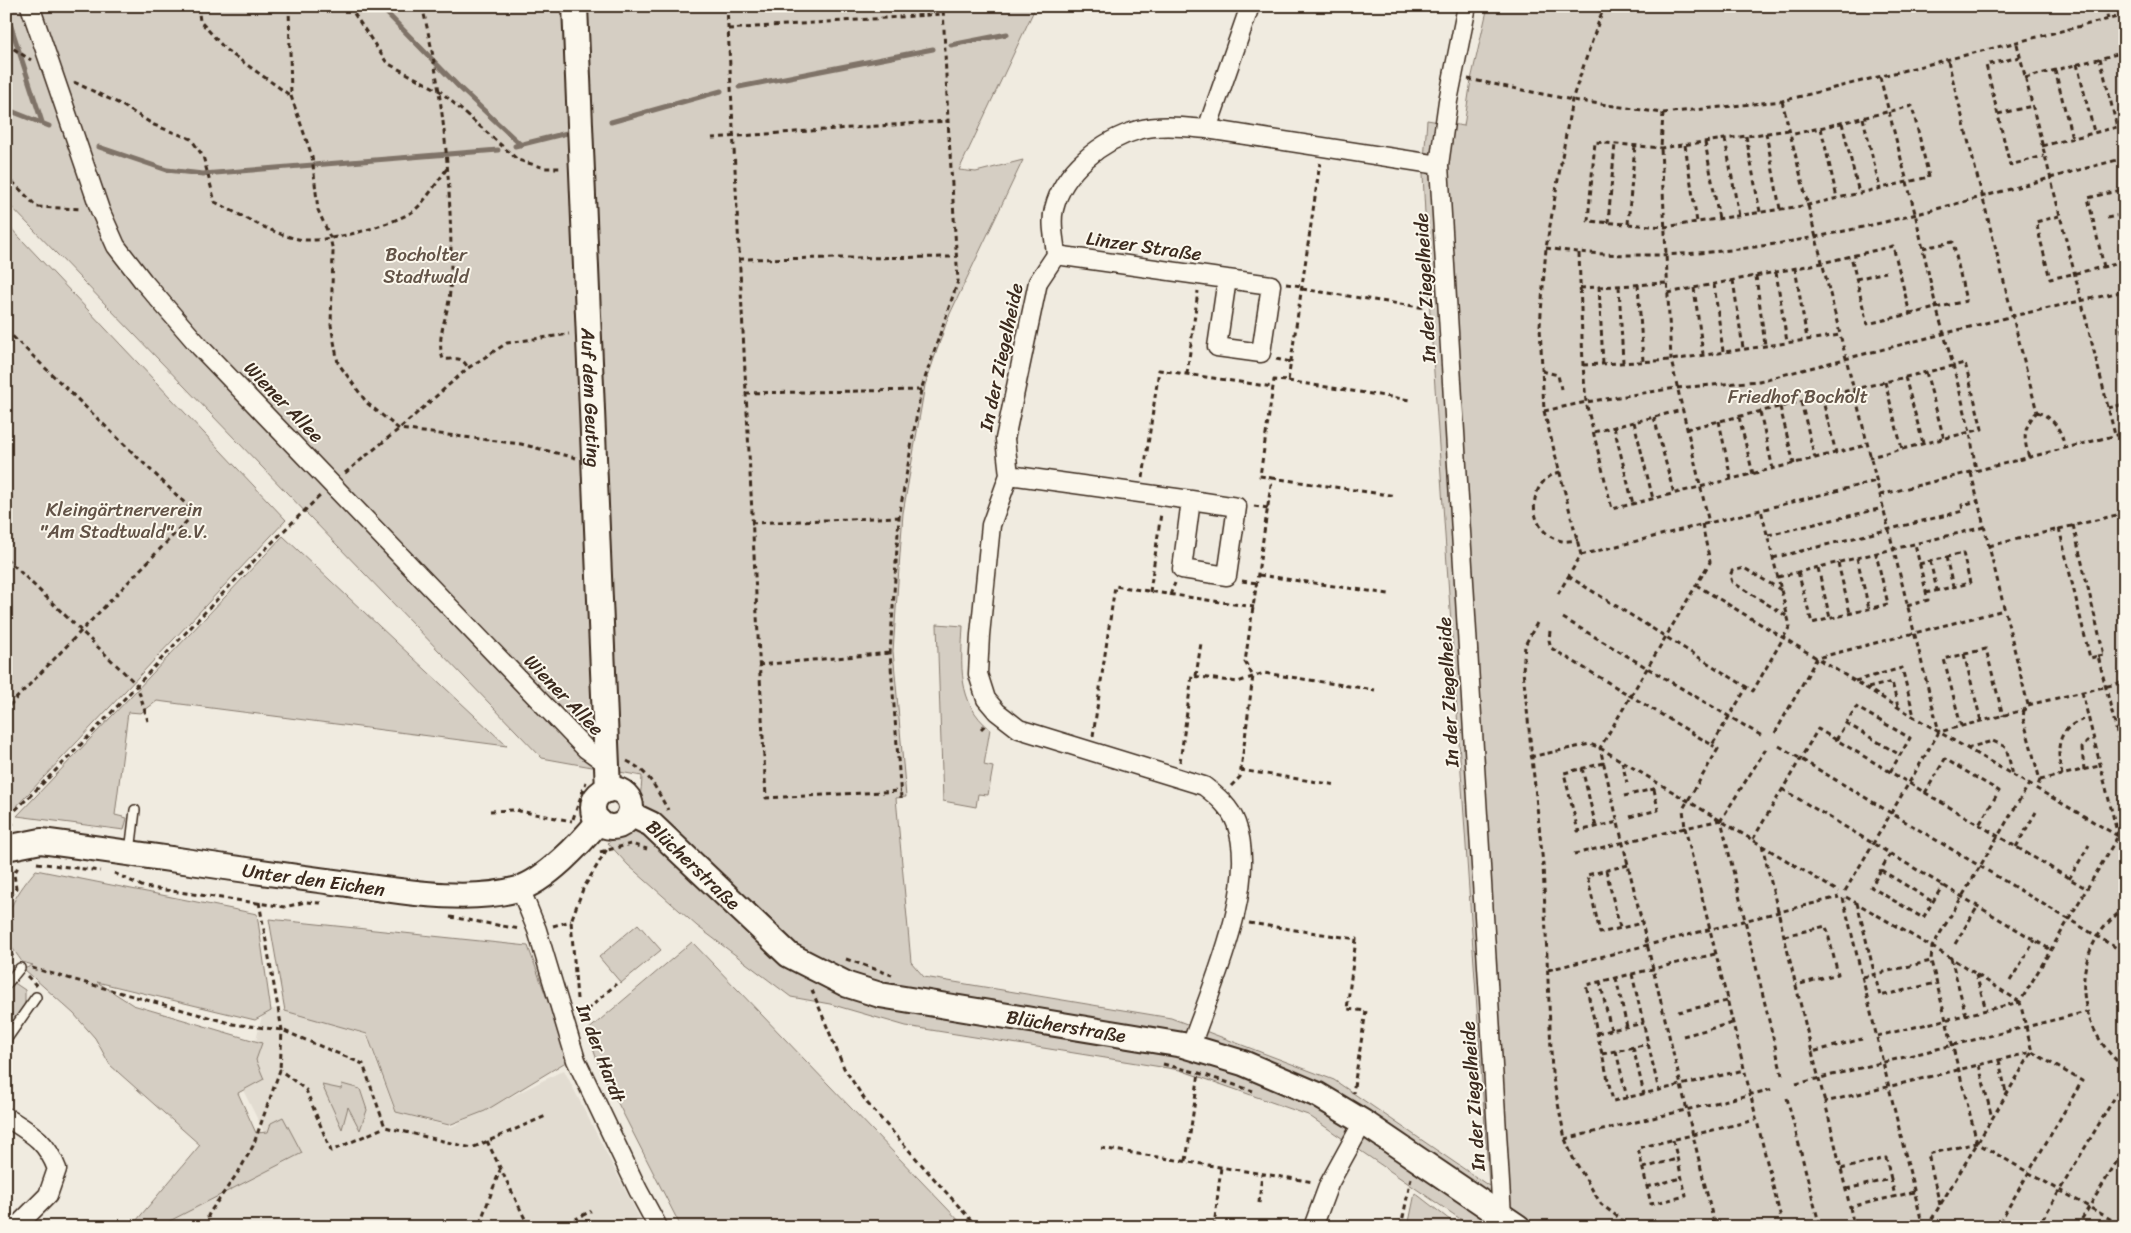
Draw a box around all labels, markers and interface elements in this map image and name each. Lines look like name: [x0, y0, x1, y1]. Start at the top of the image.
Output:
street label: In der Ziegelheide: [1405, 212, 1445, 365]
street label: Linzer Straße: [1084, 222, 1204, 270]
park label: Bocholter Stadtwald: [383, 238, 471, 293]
street label: In der Ziegelheide: [969, 280, 1033, 435]
street label: Auf dem Geuting: [572, 326, 611, 468]
street label: Wiener Allee: [236, 353, 332, 451]
park label: Friedhof Bocholt: [1728, 380, 1868, 413]
park label: Kleingärtnerverein "Am Stadtwald" e.V.: [40, 493, 208, 548]
street label: In der Ziegelheide: [1428, 616, 1468, 769]
street label: Wiener Allee: [516, 646, 612, 744]
street label: Blücherstraße: [638, 811, 749, 918]
street label: Unter den Eichen: [240, 853, 387, 905]
street label: In der Hardt: [567, 998, 635, 1109]
street label: Blücherstraße: [1004, 1000, 1128, 1052]
street label: In der Ziegelheide: [1451, 1020, 1495, 1173]

